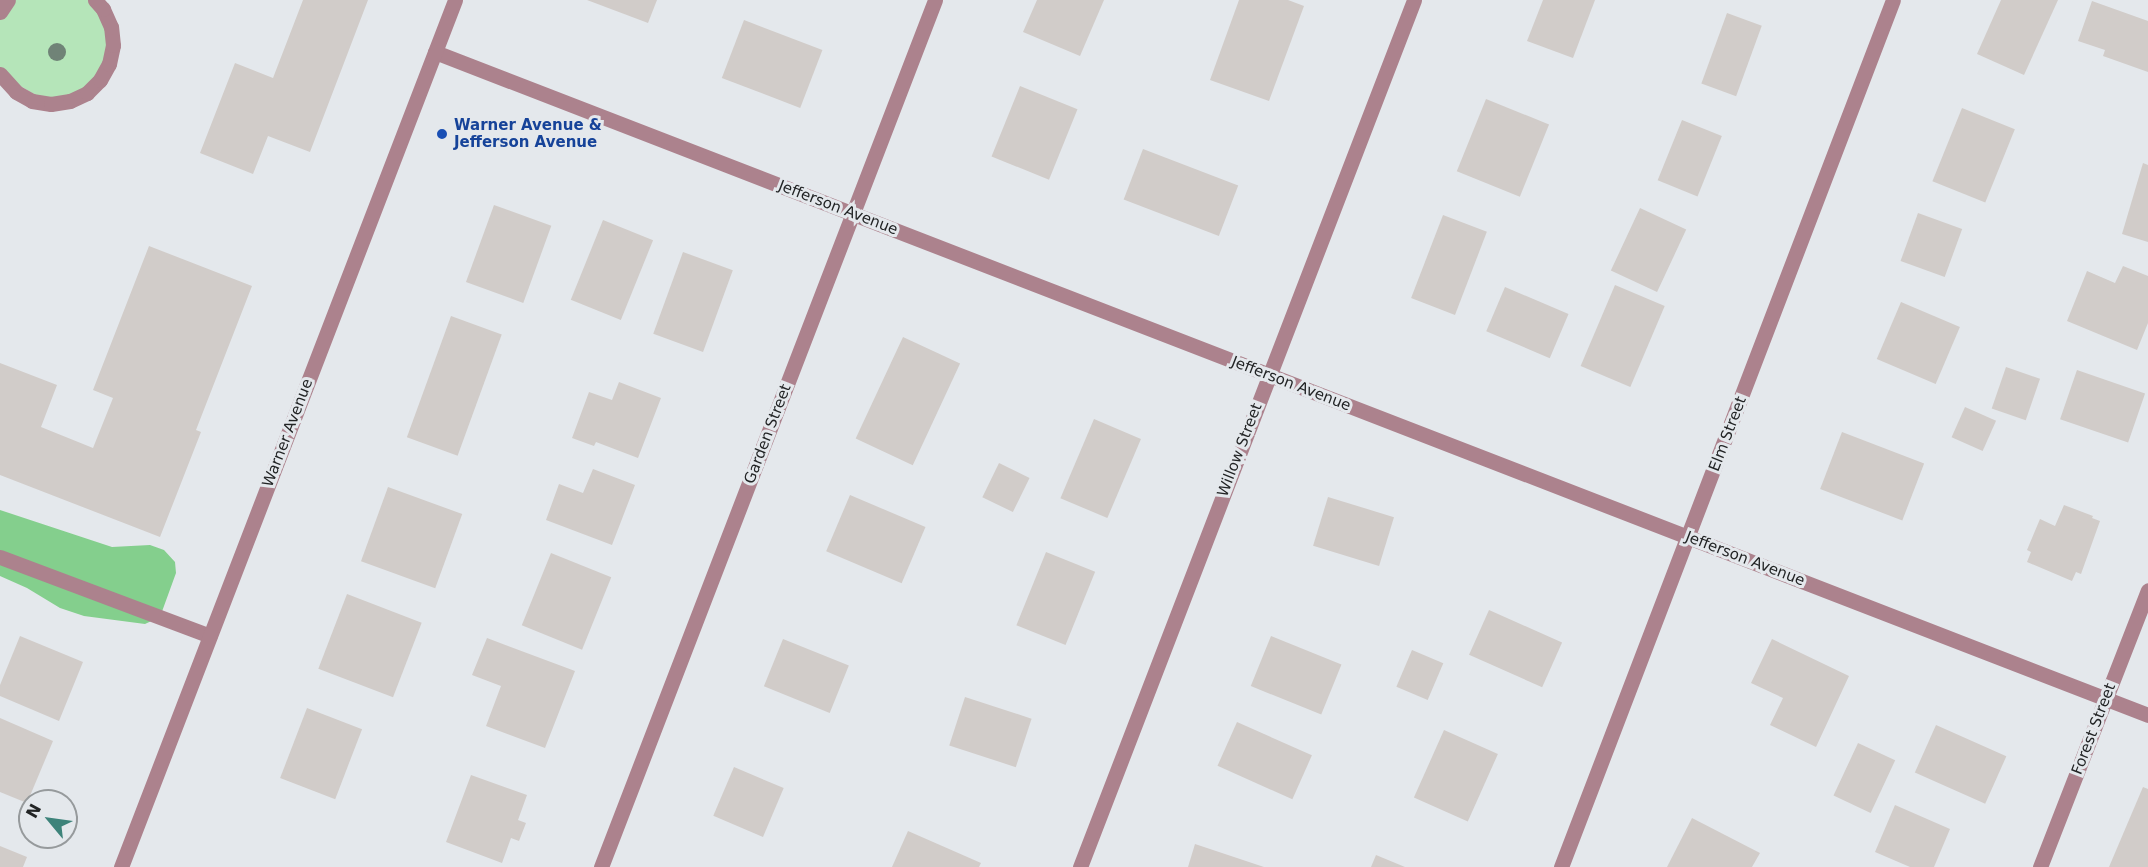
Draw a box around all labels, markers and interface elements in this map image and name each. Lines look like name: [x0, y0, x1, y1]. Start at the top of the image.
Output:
place label: Warner Avenue & Jefferson Avenue: [454, 116, 602, 151]
marker: Warner Avenue & Jefferson Avenue: [435, 127, 449, 141]
street label: Jefferson Avenue: [776, 177, 900, 239]
street label: Jefferson Avenue: [1229, 353, 1353, 415]
street label: Warner Avenue: [259, 376, 317, 490]
street label: Garden Street: [741, 382, 795, 486]
street label: Elm Street: [1706, 394, 1750, 474]
street label: Willow Street: [1214, 401, 1266, 499]
street label: Jefferson Avenue: [1683, 528, 1807, 590]
street label: Forest Street: [2068, 681, 2120, 777]
north arrow: [18, 789, 78, 849]
text: N: [22, 801, 45, 821]

